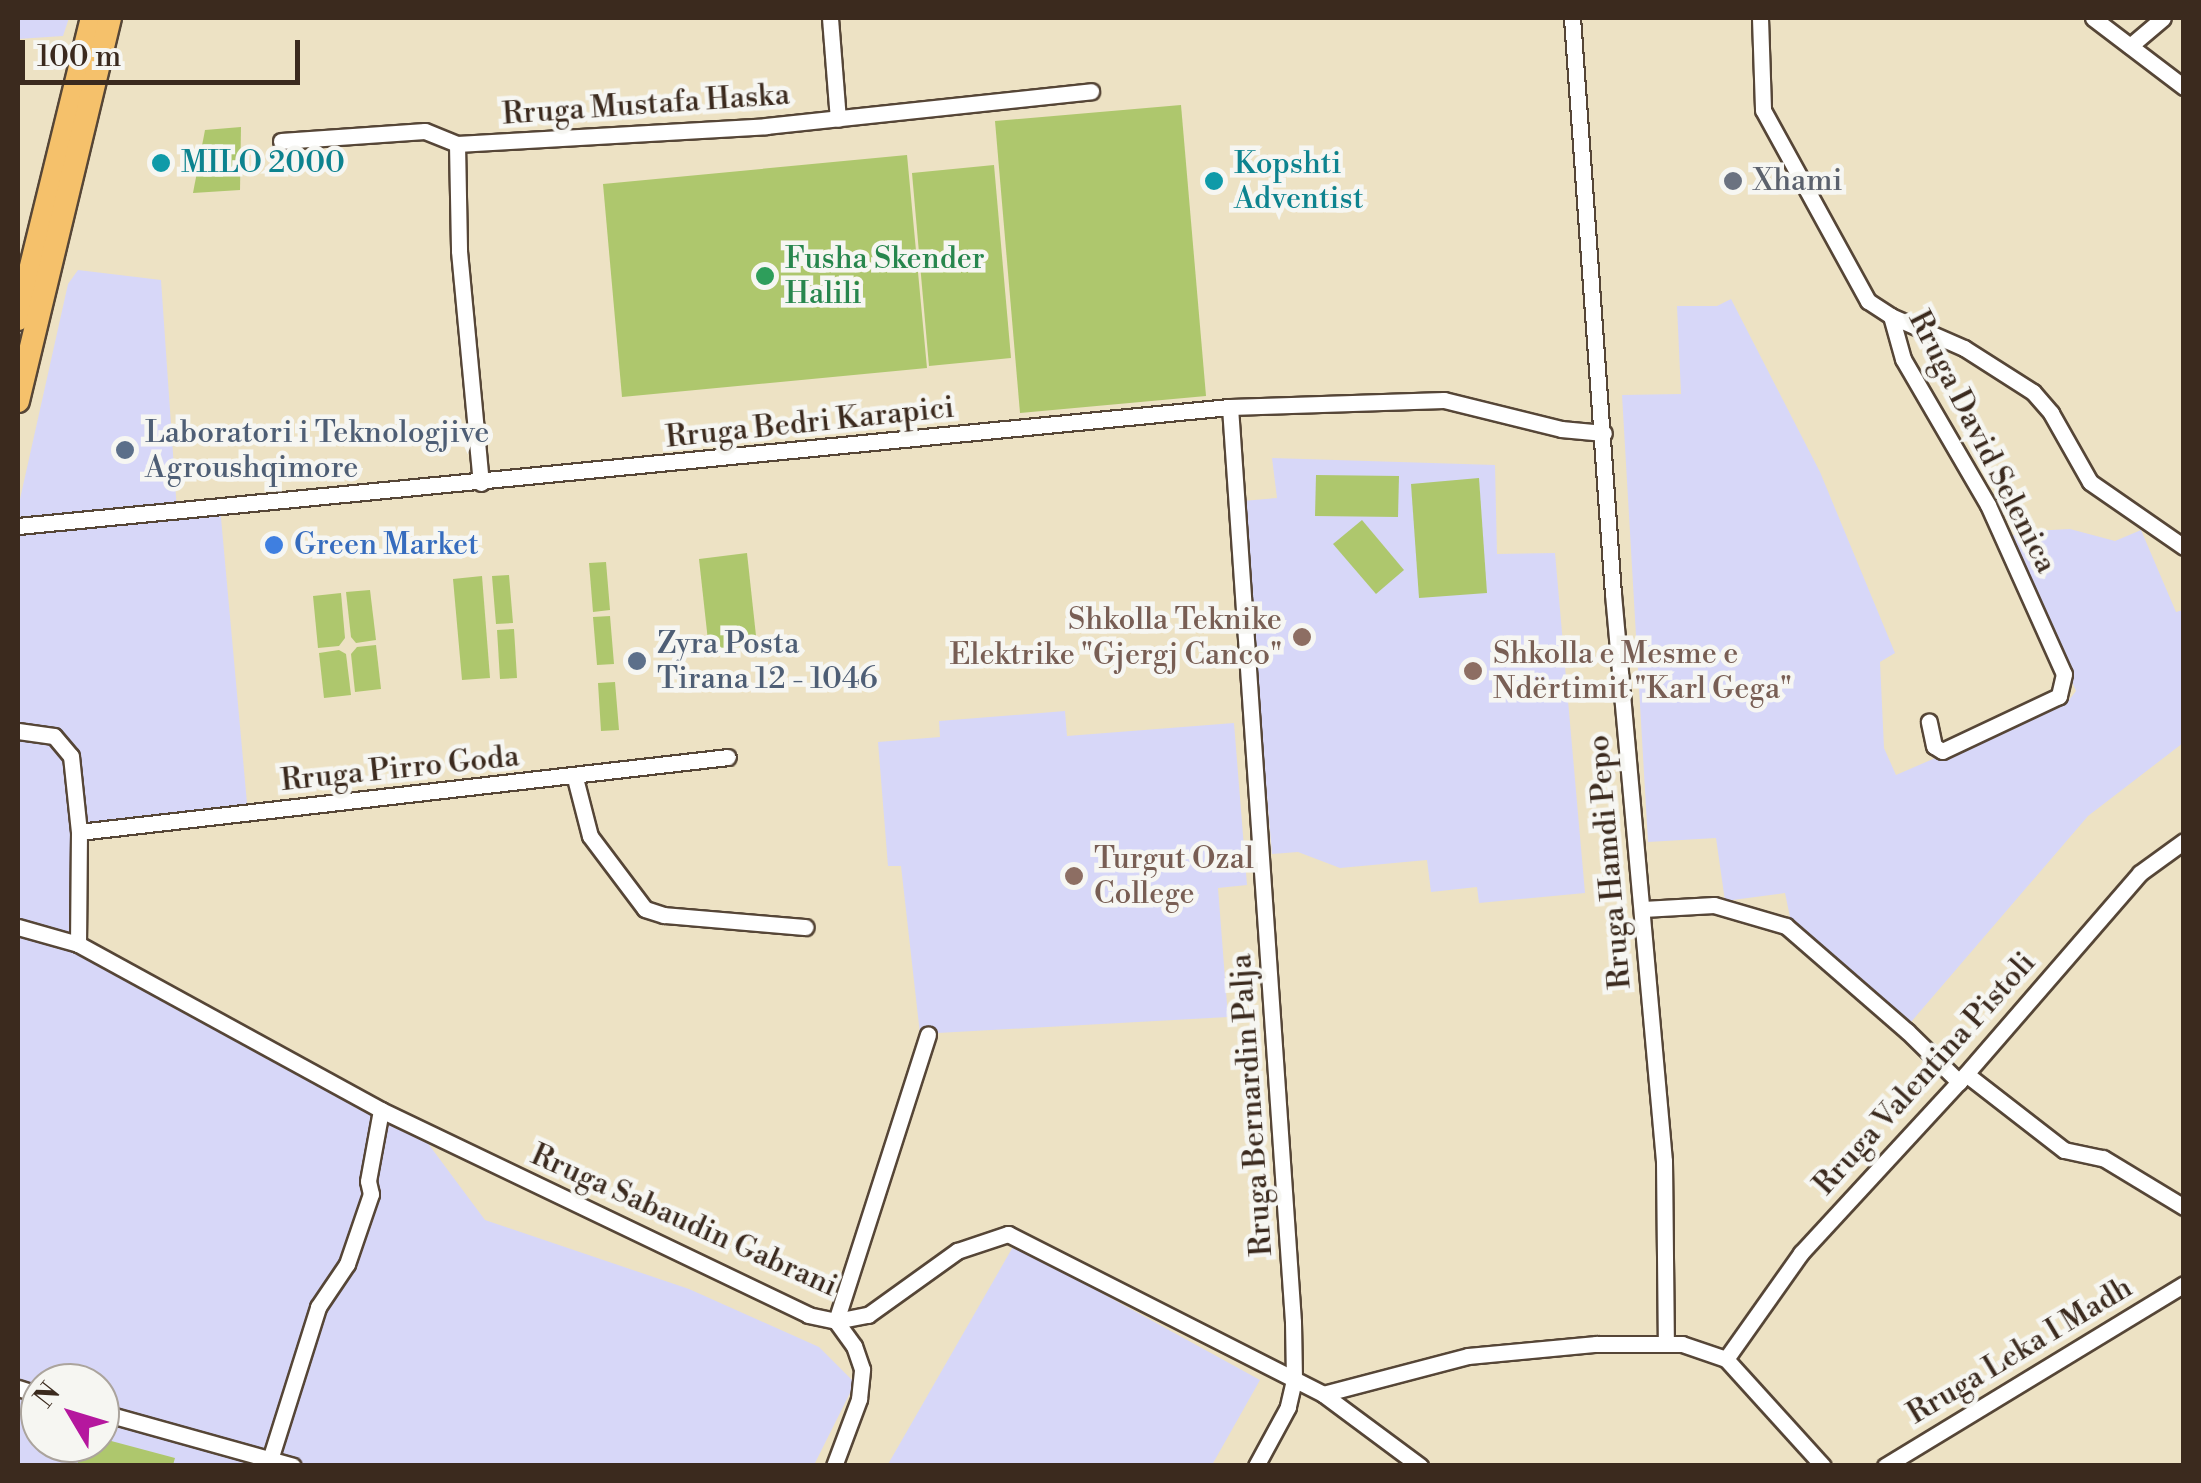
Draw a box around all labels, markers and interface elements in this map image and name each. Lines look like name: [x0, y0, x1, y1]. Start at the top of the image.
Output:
scale bar: [25, 20, 305, 82]
text: 100 m: [37, 38, 121, 76]
street label: Rruga Mustafa Haska: [501, 77, 791, 133]
place label: MILO 2000: [181, 145, 345, 181]
place label: Kopshti Adventist: [1234, 146, 1364, 216]
marker: MILO 2000: [150, 152, 172, 174]
place label: Xhami: [1753, 163, 1842, 199]
marker: Kopshti Adventist: [1203, 170, 1225, 192]
marker: Xhami: [1722, 170, 1744, 192]
place label: Fusha Skender Halili: [785, 241, 985, 312]
marker: Fusha Skender Halili: [754, 265, 776, 287]
street label: Rruga David Selenica: [1900, 305, 2064, 579]
street label: Rruga Bedri Karapici: [664, 390, 956, 456]
place label: Laboratori i Teknologjive Agroushqimore: [145, 415, 489, 486]
marker: Laboratori i Teknologjive Agroushqimore: [114, 439, 136, 461]
place label: Green Market: [294, 527, 479, 563]
marker: Green Market: [263, 534, 285, 556]
place label: Shkolla Teknike Elektrike "Gjergj Canco": [950, 602, 1282, 672]
place label: Zyra Posta Tirana 12 - 1046: [657, 626, 878, 696]
marker: Shkolla Teknike Elektrike "Gjergj Canco": [1291, 626, 1313, 648]
place label: Shkolla e Mesme e Ndërtimit "Karl Gega": [1493, 636, 1792, 706]
marker: Zyra Posta Tirana 12 - 1046: [626, 650, 648, 672]
marker: Shkolla e Mesme e Ndërtimit "Karl Gega": [1462, 660, 1484, 682]
street label: Rruga Hamdi Pepo: [1581, 733, 1639, 991]
street label: Rruga Pirro Goda: [279, 739, 521, 799]
place label: Turgut Ozal College: [1094, 841, 1254, 912]
marker: Turgut Ozal College: [1063, 865, 1085, 887]
street label: Rruga Valentina Pistoli: [1807, 945, 2043, 1203]
street label: Rruga Bernardin Palja: [1223, 953, 1281, 1257]
street label: Rruga Sabaudin Gabrani: [525, 1137, 843, 1305]
street label: Rruga Leka I Madh: [1901, 1270, 2139, 1432]
north arrow: [20, 1363, 120, 1463]
text: N: [27, 1376, 68, 1415]

